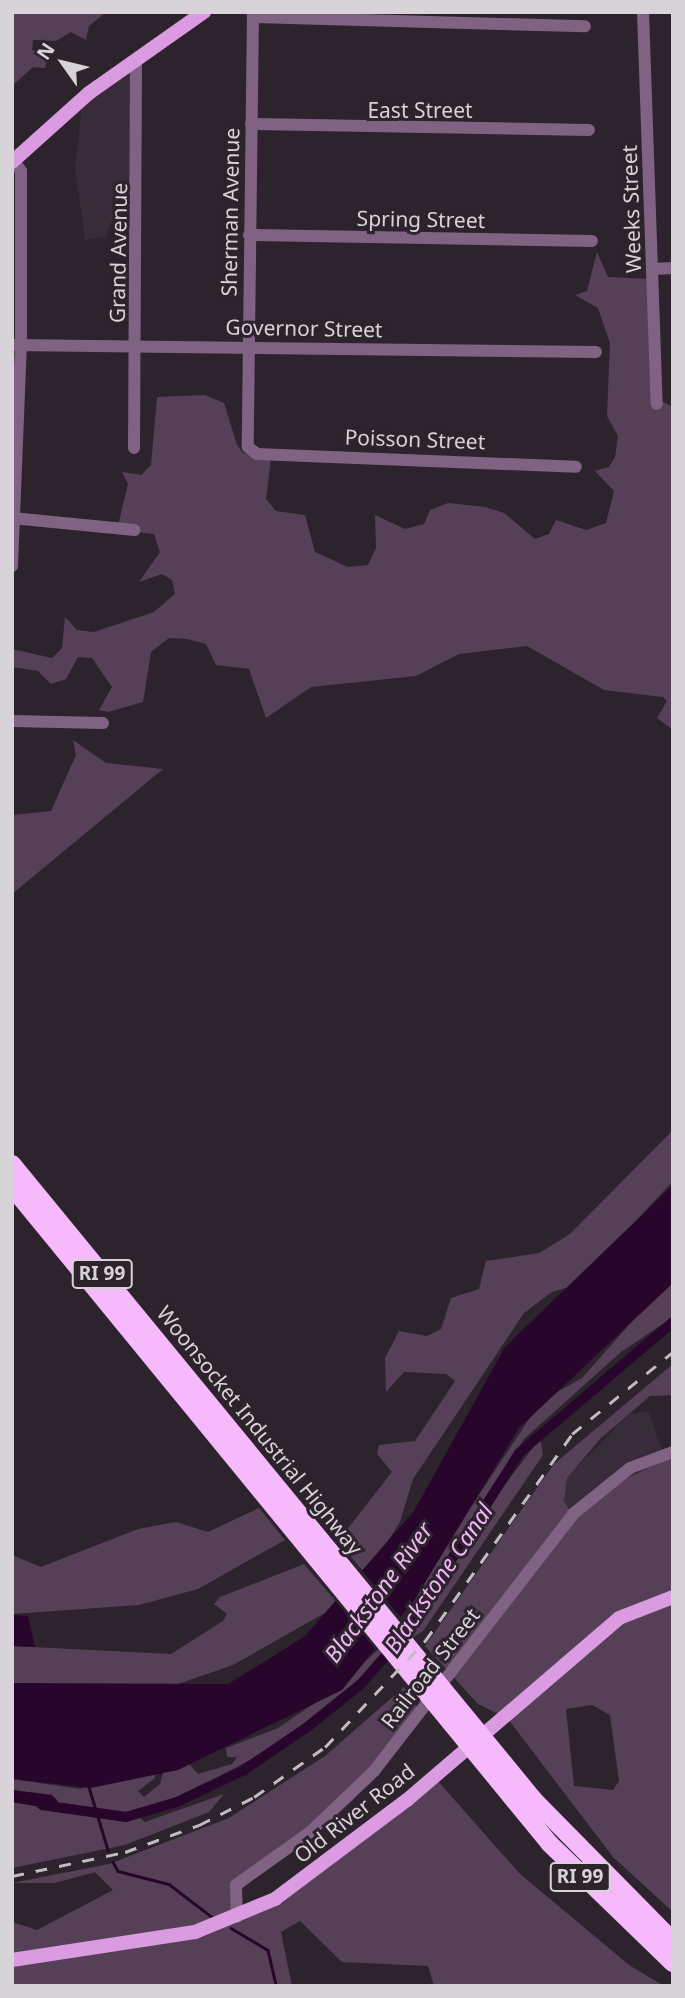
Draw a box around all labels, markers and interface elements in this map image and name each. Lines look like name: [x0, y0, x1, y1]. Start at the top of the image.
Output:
north arrow: [28, 28, 98, 98]
text: N: [30, 38, 61, 65]
street label: East Street: [367, 97, 473, 123]
street label: Sherman Avenue: [216, 127, 244, 297]
street label: Weeks Street: [616, 145, 646, 273]
street label: Grand Avenue: [104, 183, 132, 323]
street label: Spring Street: [357, 205, 485, 233]
street label: Governor Street: [225, 314, 383, 342]
street label: Poisson Street: [344, 424, 486, 454]
road number: RI 99: [70, 1258, 134, 1290]
street label: Woonsocket Industrial Highway: [152, 1301, 368, 1559]
water label: Blackstone Canal: [378, 1498, 498, 1658]
water label: Blackstone River: [318, 1517, 438, 1667]
street label: Railroad Street: [375, 1603, 485, 1733]
street label: Old River Road: [289, 1758, 419, 1868]
road number: RI 99: [548, 1862, 612, 1893]

